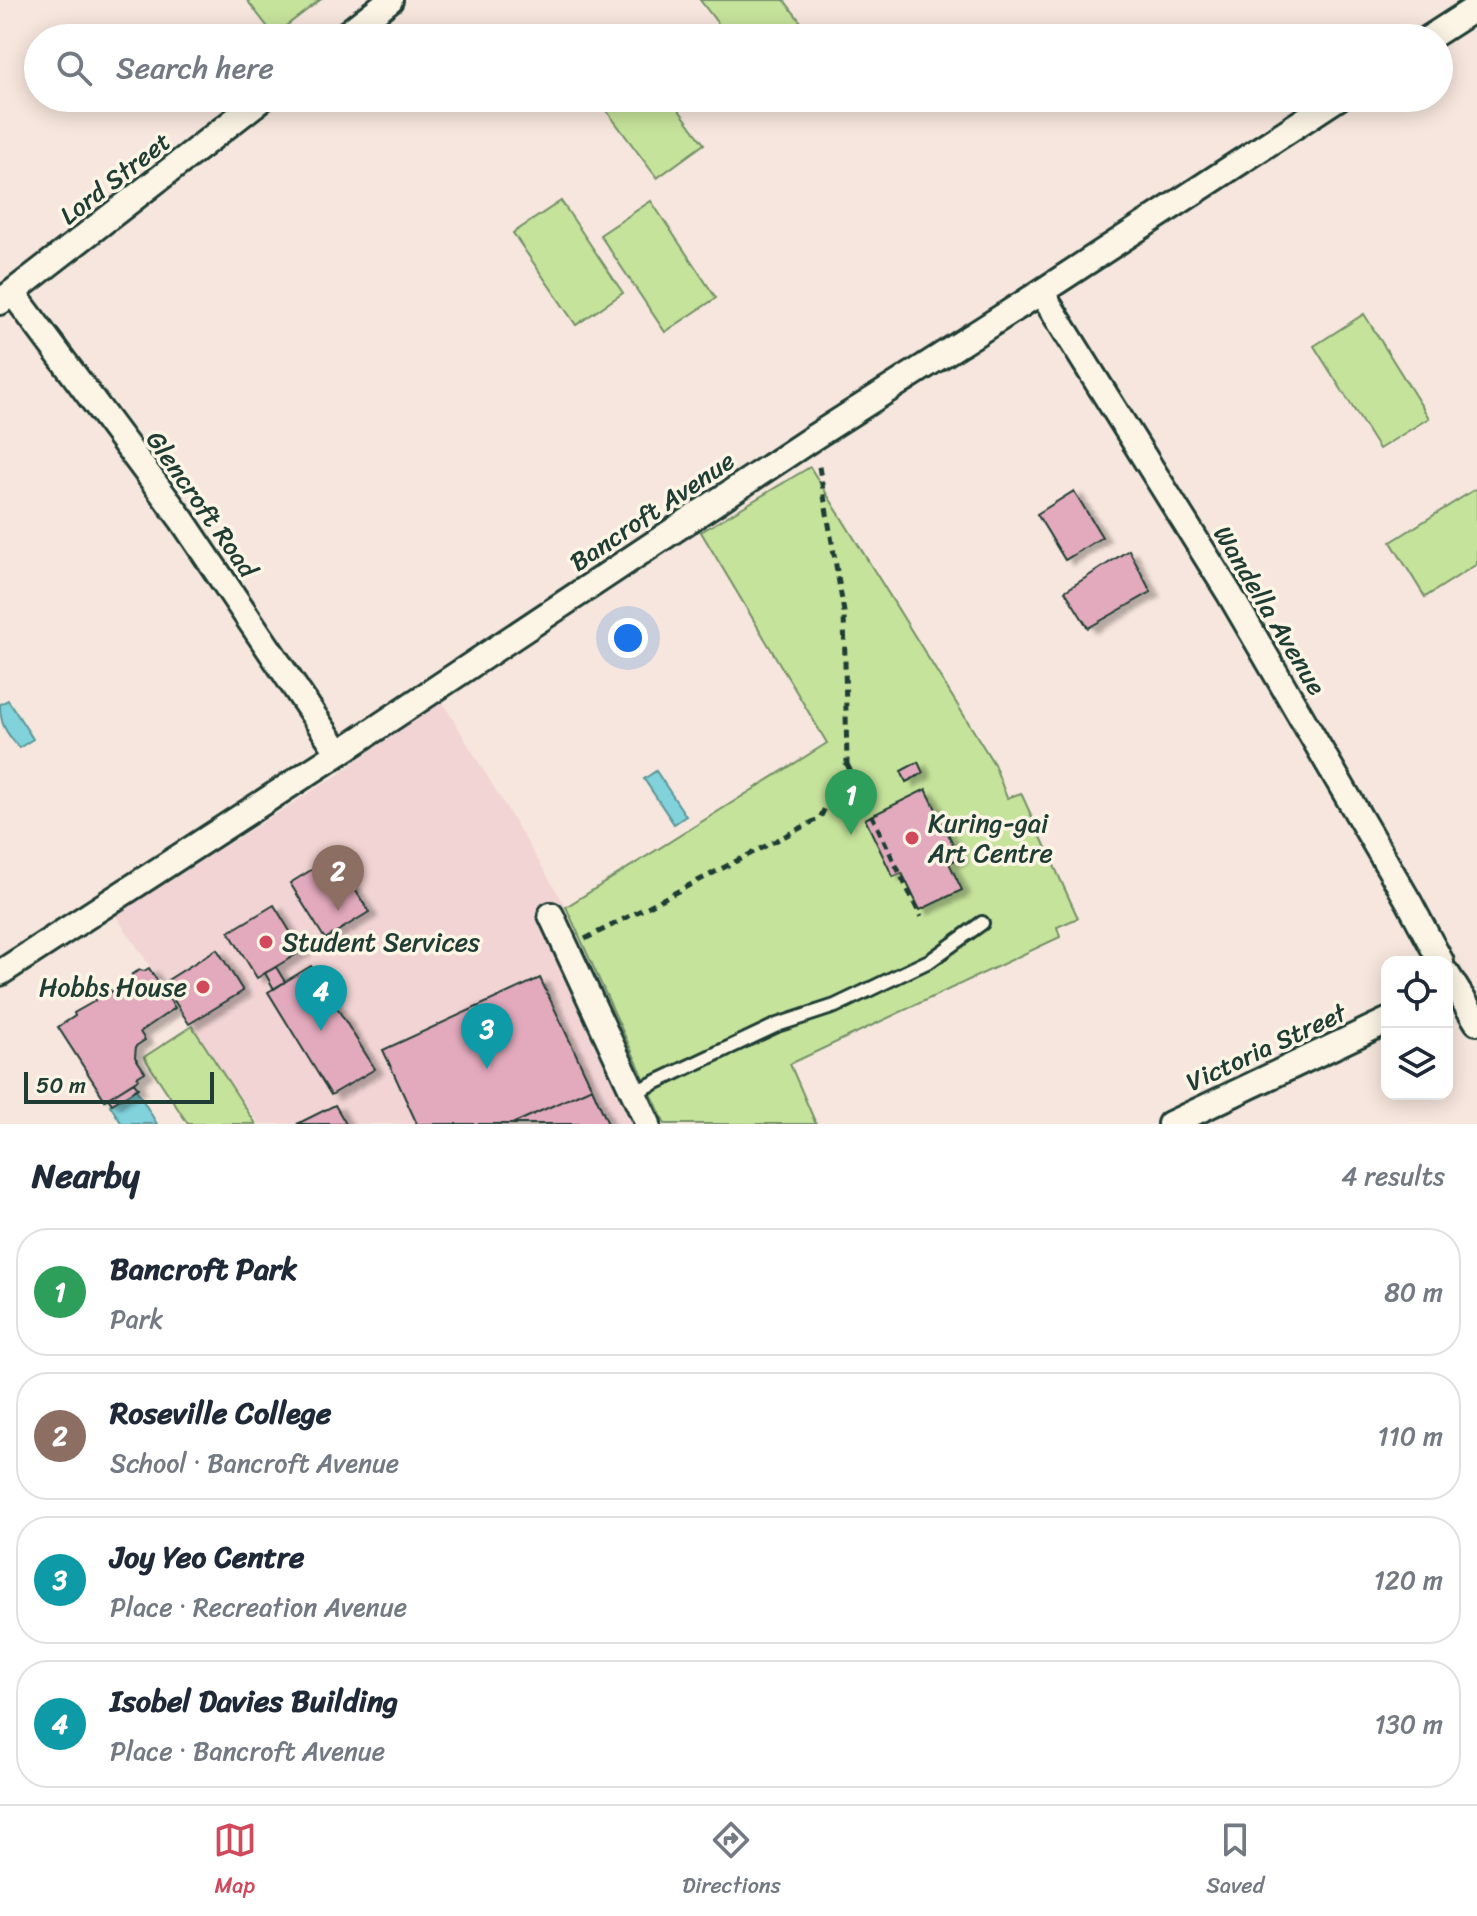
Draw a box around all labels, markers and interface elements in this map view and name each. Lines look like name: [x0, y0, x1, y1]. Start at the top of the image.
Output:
search box: [24, 24, 1453, 112]
text: Search here: [116, 41, 274, 95]
icon: search: [52, 46, 96, 90]
street label: Lord Street: [49, 119, 181, 237]
street label: Glencroft Road: [134, 420, 271, 589]
street label: Bancroft Avenue: [560, 438, 744, 584]
street label: Wandella Avenue: [1201, 516, 1339, 704]
your location: [608, 618, 648, 658]
pin: 1: [825, 769, 877, 835]
place label: Kuring-gai Art Centre: [927, 800, 1053, 876]
marker: Kuring-gai Art Centre: [903, 829, 921, 847]
pin: 2: [312, 845, 364, 911]
place label: Student Services: [282, 919, 480, 965]
marker: Student Services: [257, 933, 275, 951]
map controls: [1381, 956, 1453, 1100]
button: locate: [1381, 956, 1453, 1028]
place label: Hobbs House: [39, 964, 187, 1010]
pin: 4: [295, 965, 347, 1031]
marker: Hobbs House: [194, 978, 212, 996]
street label: Victoria Street: [1178, 989, 1355, 1104]
pin: 3: [461, 1003, 513, 1069]
button: layers: [1381, 1028, 1453, 1100]
text: 50 m: [36, 1066, 86, 1105]
scale bar: [24, 1068, 214, 1104]
text: Nearby: [32, 1146, 140, 1206]
text: 4 results: [1341, 1153, 1445, 1199]
text: Bancroft Park: [110, 1242, 297, 1296]
text: 1: [54, 1269, 66, 1315]
text: 80 m: [1384, 1269, 1443, 1315]
text: Park: [110, 1296, 163, 1342]
text: Roseville College: [110, 1386, 331, 1440]
text: 2: [52, 1413, 68, 1459]
text: 110 m: [1378, 1413, 1443, 1459]
text: School · Bancroft Avenue: [110, 1440, 399, 1486]
text: Joy Yeo Centre: [110, 1530, 304, 1584]
text: 3: [53, 1557, 67, 1603]
text: 120 m: [1374, 1557, 1443, 1603]
text: Place · Recreation Avenue: [110, 1584, 407, 1630]
text: Isobel Davies Building: [110, 1674, 398, 1728]
text: 4: [52, 1701, 68, 1747]
text: 130 m: [1374, 1701, 1443, 1747]
text: Place · Bancroft Avenue: [110, 1728, 385, 1774]
tab: Map: [213, 1818, 257, 1905]
tab: Directions: [682, 1818, 781, 1905]
tab: Saved: [1206, 1818, 1264, 1905]

